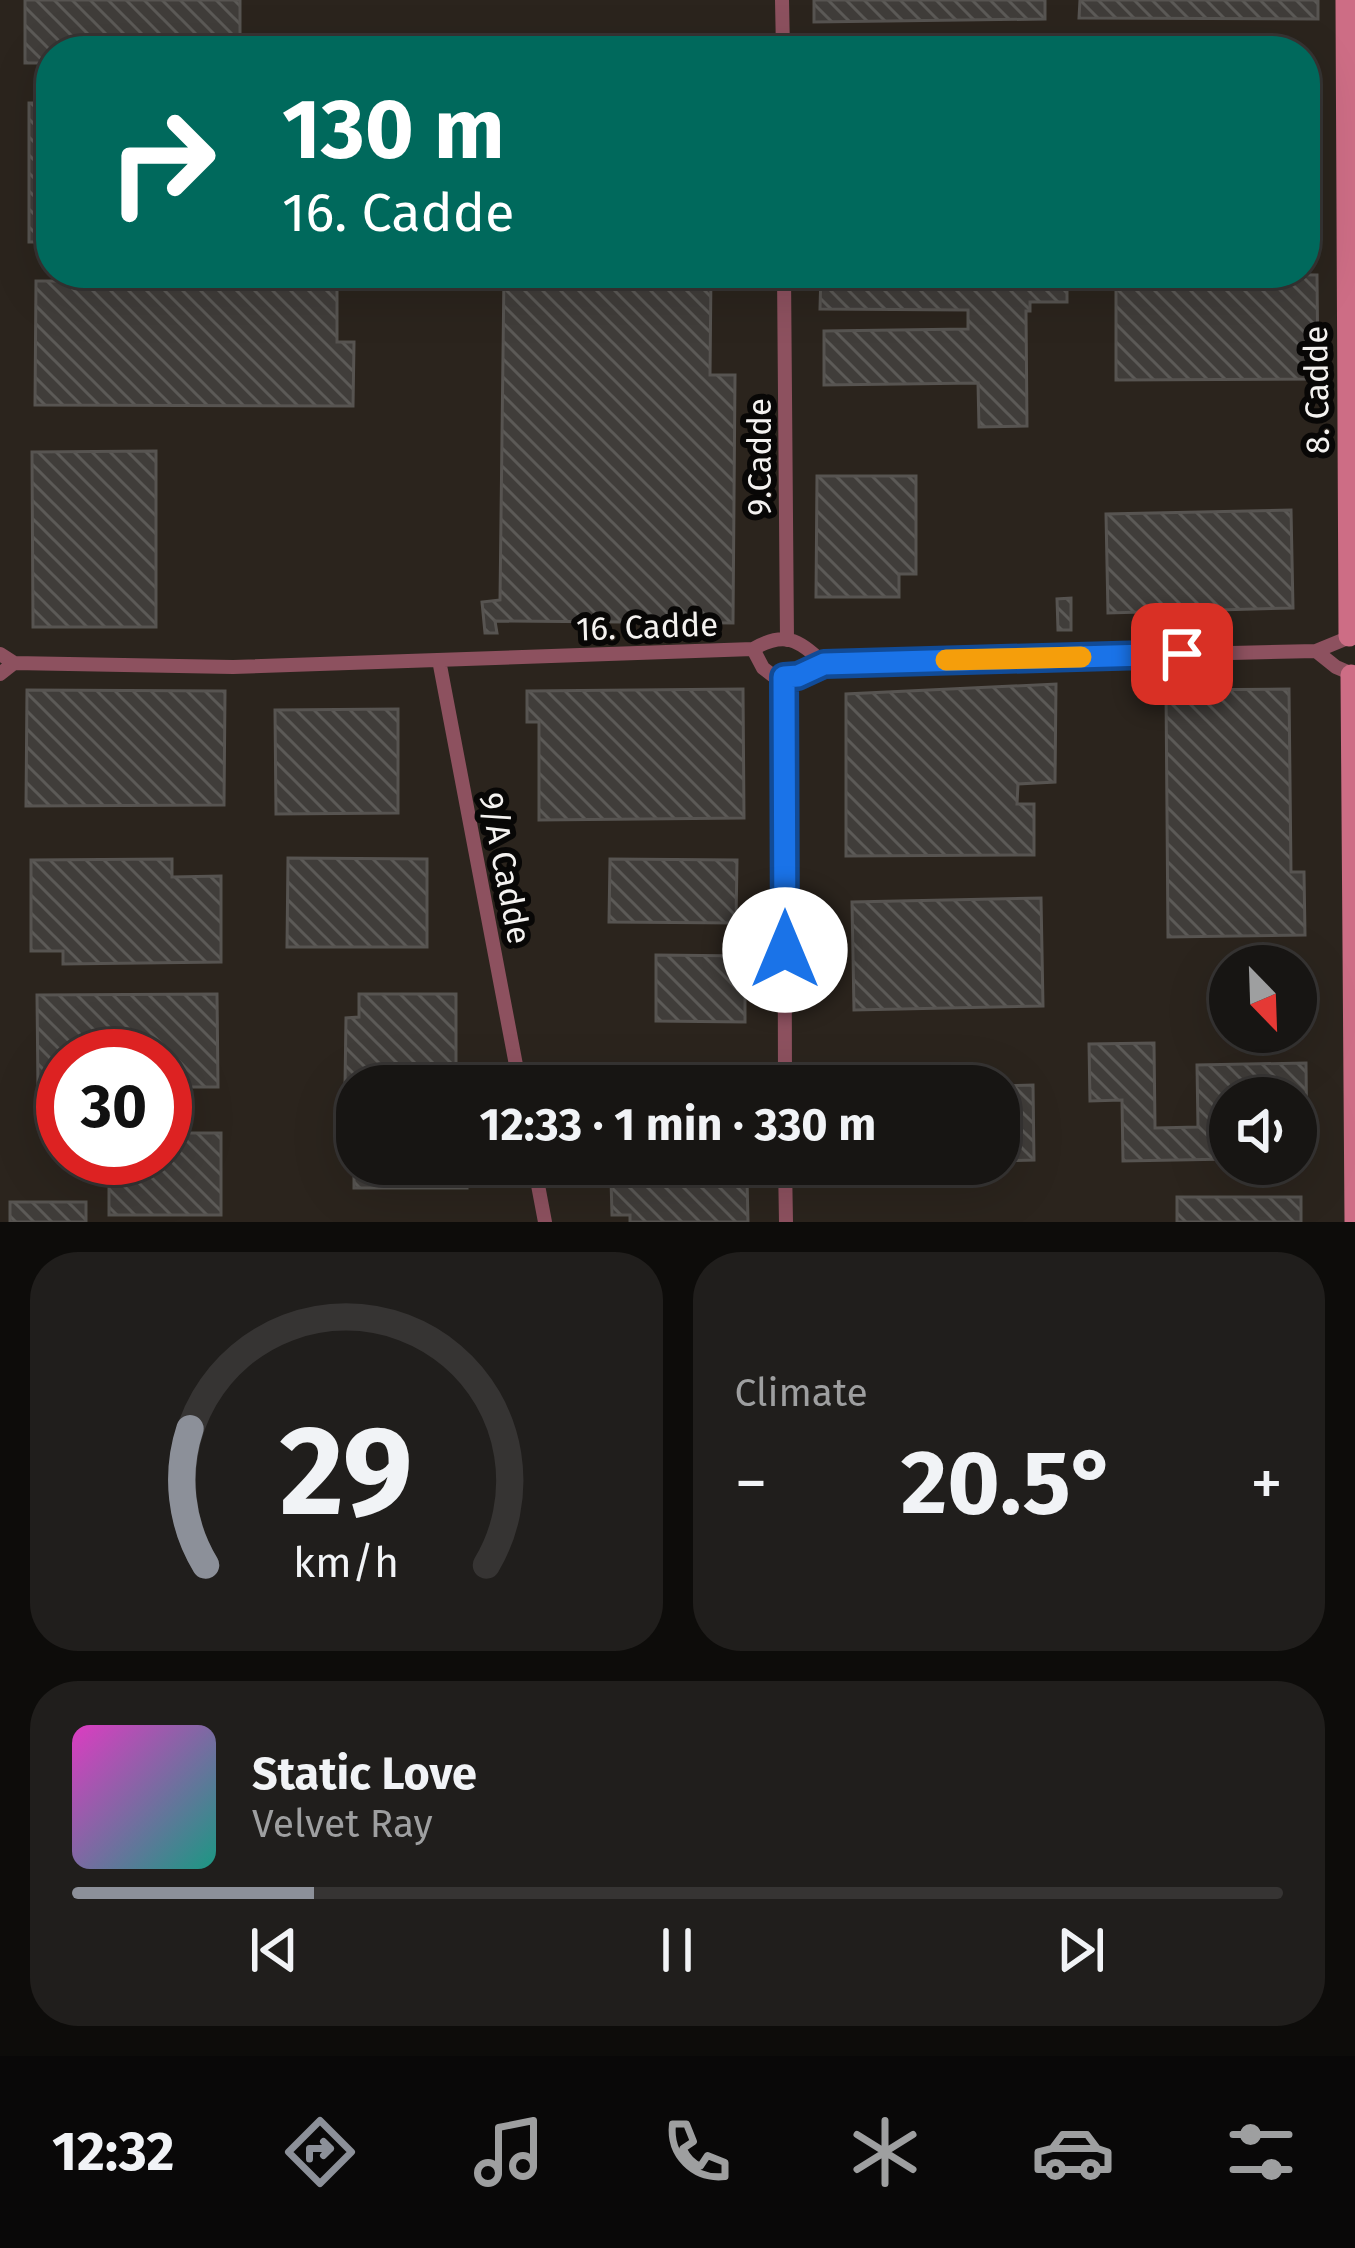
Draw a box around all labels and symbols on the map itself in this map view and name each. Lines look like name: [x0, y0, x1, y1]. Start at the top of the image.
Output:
street label: 8. Cadde: [1296, 325, 1338, 455]
street label: 9.Cadde: [740, 398, 780, 516]
pin: [1131, 603, 1233, 705]
street label: 16. Cadde: [575, 605, 719, 649]
street label: 9/A Cadde: [471, 789, 539, 947]
position arrow: [722, 887, 848, 1013]
north arrow: [1209, 945, 1317, 1053]
speed limit sign: 30: [36, 1029, 192, 1185]

